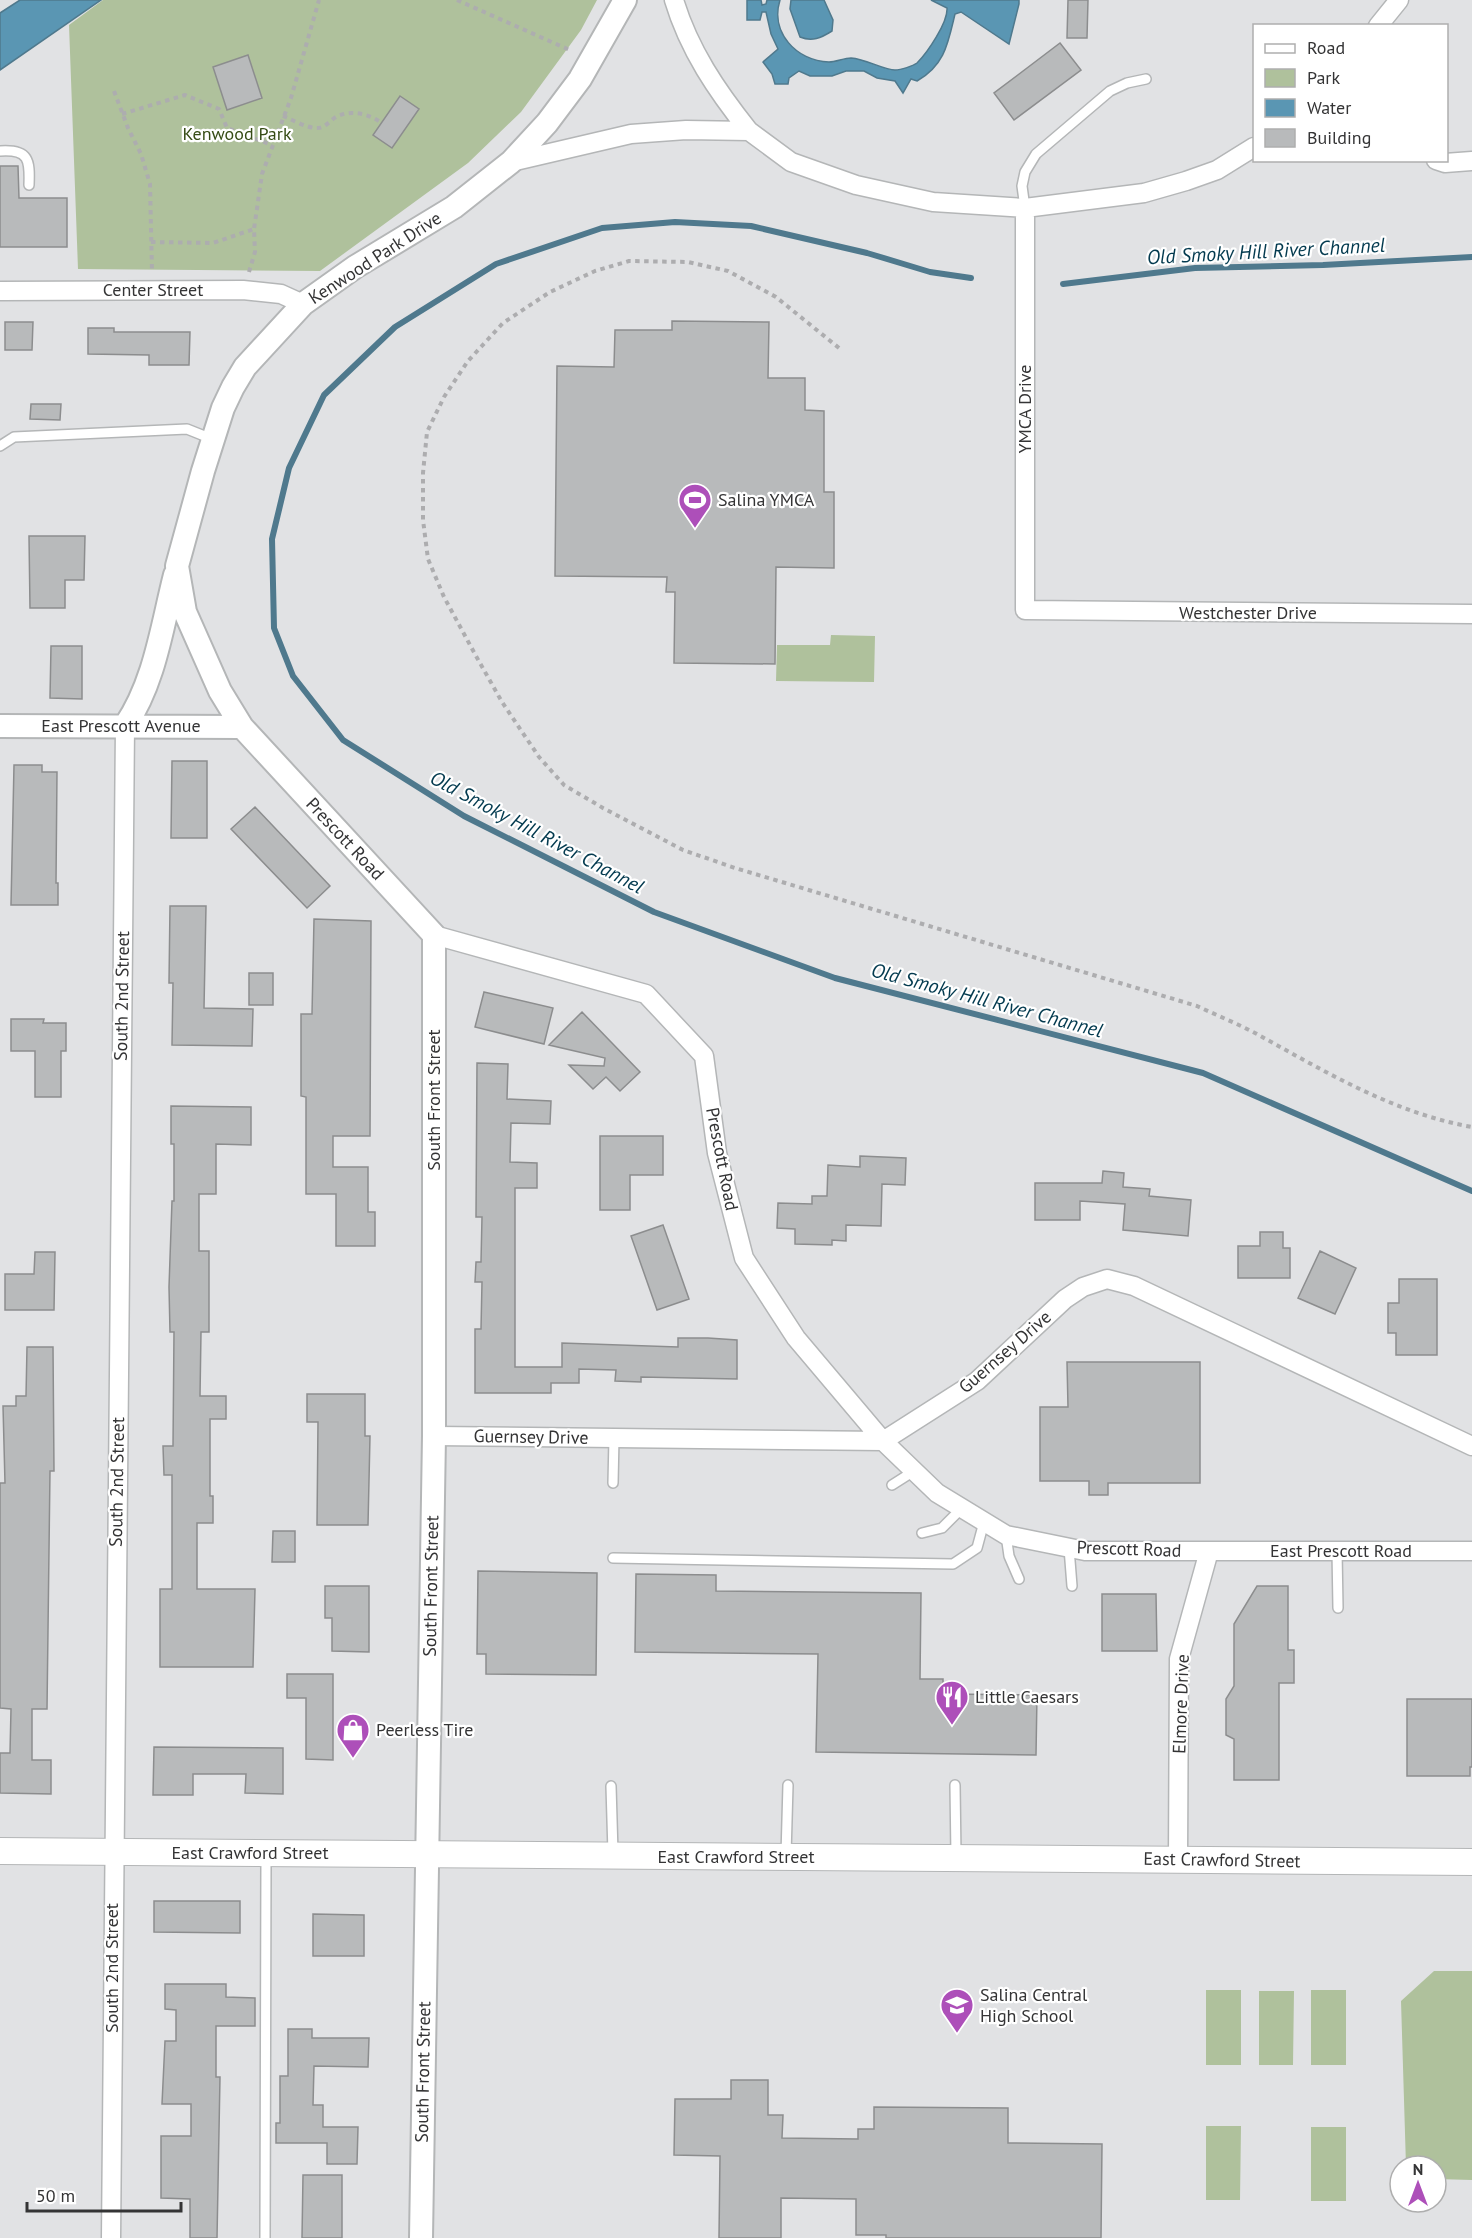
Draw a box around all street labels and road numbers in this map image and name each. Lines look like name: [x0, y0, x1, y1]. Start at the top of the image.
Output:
street label: Kenwood Park Drive: [304, 206, 445, 309]
street label: Center Street: [103, 278, 203, 301]
street label: YMCA Drive: [1013, 365, 1036, 454]
street label: Westchester Drive: [1179, 601, 1317, 624]
street label: East Prescott Avenue: [41, 714, 201, 737]
street label: Prescott Road: [301, 793, 389, 885]
street label: South 2nd Street: [109, 931, 134, 1061]
street label: South Front Street: [422, 1029, 445, 1171]
street label: Prescott Road: [701, 1105, 744, 1213]
street label: Guernsey Drive: [954, 1305, 1056, 1398]
street label: South 2nd Street: [104, 1417, 129, 1547]
street label: Guernsey Drive: [473, 1424, 589, 1449]
street label: South Front Street: [418, 1515, 443, 1657]
street label: Prescott Road: [1076, 1535, 1182, 1562]
street label: East Prescott Road: [1270, 1539, 1412, 1562]
street label: Elmore Drive: [1167, 1654, 1194, 1754]
street label: East Crawford Street: [171, 1841, 329, 1864]
street label: East Crawford Street: [657, 1845, 815, 1868]
street label: East Crawford Street: [1143, 1847, 1301, 1872]
street label: South 2nd Street: [100, 1903, 123, 2033]
street label: South Front Street: [410, 2001, 435, 2143]

